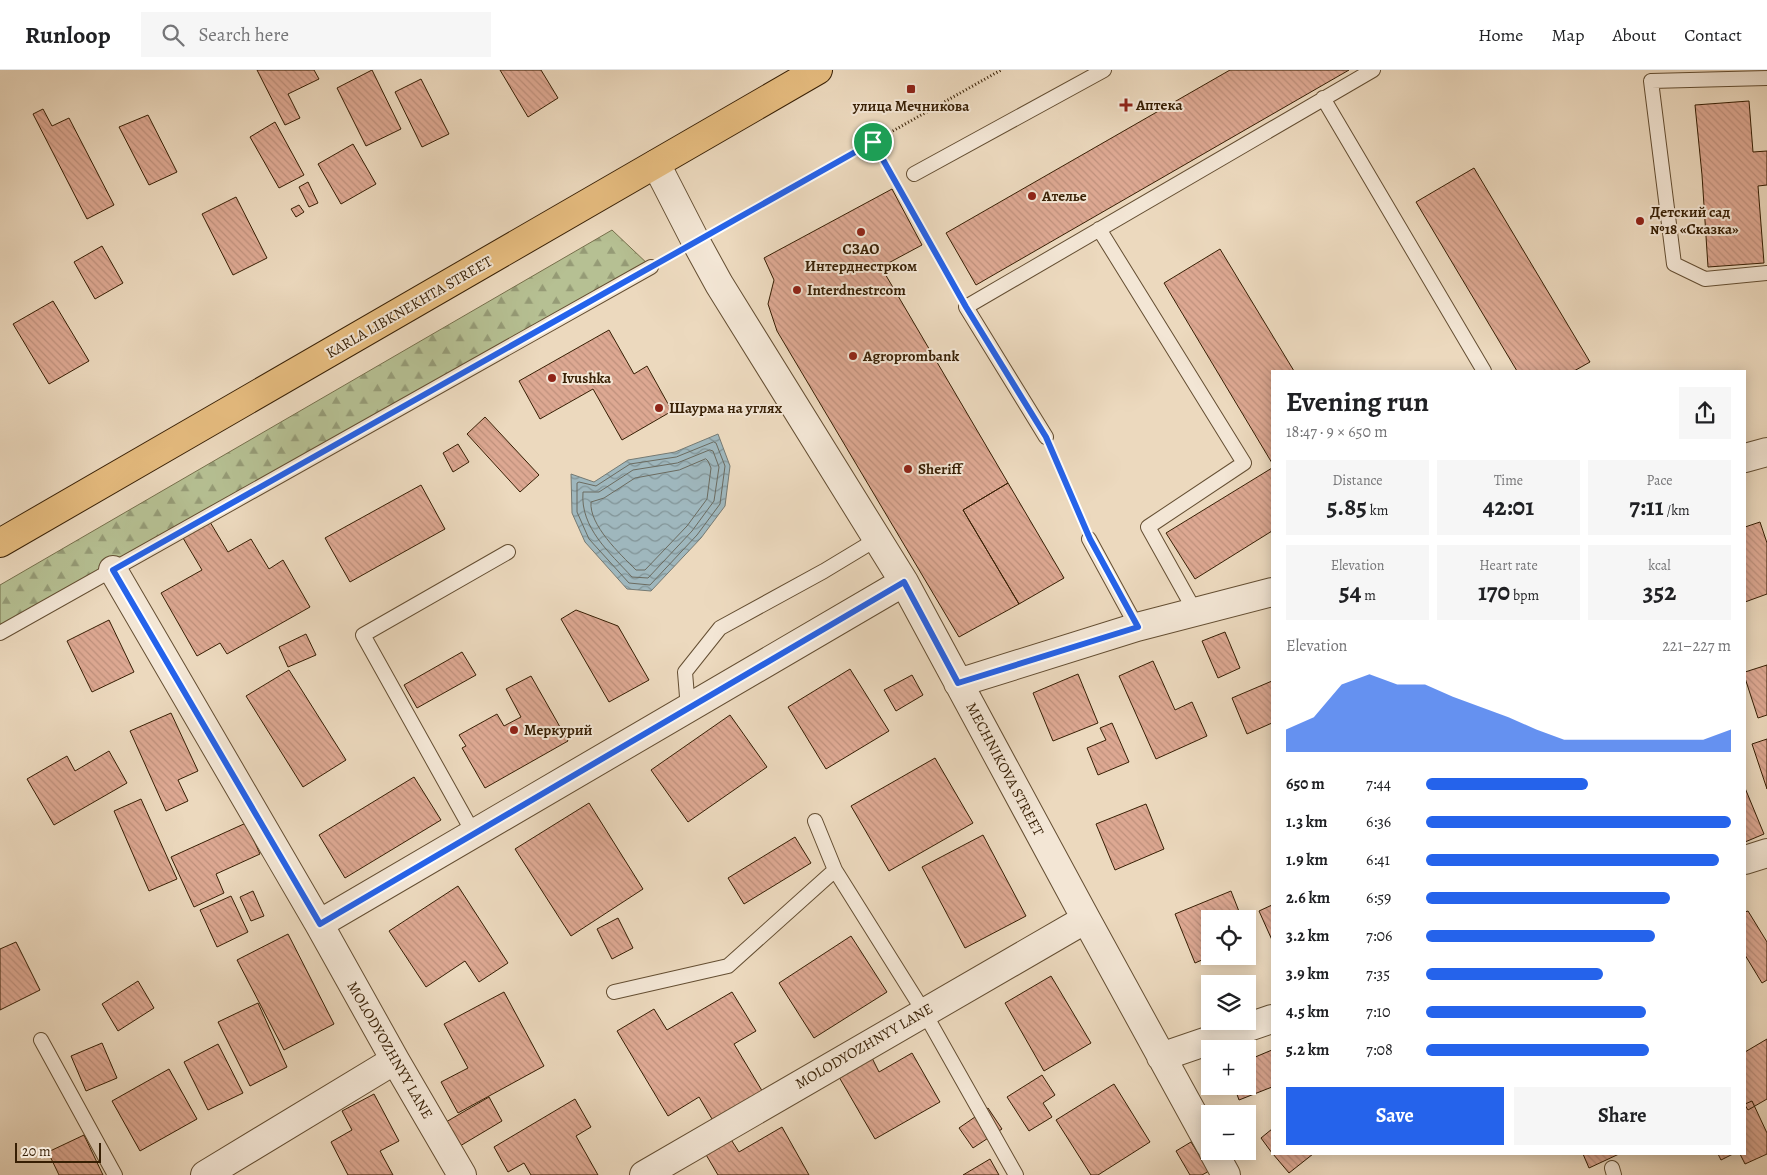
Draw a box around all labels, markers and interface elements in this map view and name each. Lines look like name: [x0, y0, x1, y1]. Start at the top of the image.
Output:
search box: [141, 12, 491, 57]
text: Runloop: [25, 19, 111, 51]
icon: search: [159, 21, 187, 49]
text: Search here: [199, 22, 289, 48]
text: Home: [1478, 23, 1523, 47]
text: Map: [1551, 23, 1584, 47]
text: About: [1612, 23, 1656, 47]
text: Contact: [1684, 23, 1742, 47]
marker: улица Мечникова: [905, 83, 917, 95]
place label: Аптека: [1135, 95, 1183, 115]
place label: улица Мечникова: [852, 96, 970, 116]
marker: Аптека: [1120, 99, 1132, 111]
pin: [852, 121, 894, 163]
icon: arrive: [859, 128, 887, 156]
place label: Ателье: [1041, 186, 1087, 206]
marker: Ателье: [1026, 190, 1038, 202]
place label: Детский сад №18 «Сказка»: [1650, 202, 1739, 239]
marker: Детский сад №18 «Сказка»: [1634, 215, 1646, 227]
marker: СЗАО Интерднестрком: [855, 226, 867, 238]
place label: СЗАО Интерднестрком: [805, 239, 917, 276]
street label: KARLA LIBKNEKHTA STREET: [322, 251, 496, 363]
place label: Interdnestrcom: [807, 280, 906, 300]
marker: Interdnestrcom: [791, 284, 803, 296]
place label: Agroprombank: [862, 346, 960, 366]
marker: Agroprombank: [847, 350, 859, 362]
place label: Ivushka: [562, 368, 612, 388]
marker: Ivushka: [546, 372, 558, 384]
text: Evening run: [1286, 383, 1429, 421]
button: share: [1679, 387, 1731, 439]
place label: Шаурма на углях: [669, 398, 783, 418]
marker: Шаурма на углях: [653, 402, 665, 414]
text: 18:47 · 9 × 650 m: [1286, 421, 1388, 443]
place label: Sheriff: [918, 459, 963, 479]
marker: Sheriff: [902, 463, 914, 475]
text: Distance: [1332, 471, 1383, 490]
text: Time: [1494, 471, 1523, 490]
text: Pace: [1647, 471, 1672, 490]
text: 5.85: [1327, 490, 1367, 524]
text: 42:01: [1483, 490, 1534, 524]
text: 7:11: [1629, 490, 1664, 524]
text: km: [1367, 501, 1388, 520]
text: /km: [1664, 501, 1690, 520]
text: Elevation: [1331, 556, 1384, 575]
text: Heart rate: [1479, 556, 1538, 575]
text: kcal: [1648, 556, 1671, 575]
text: 54: [1339, 575, 1362, 609]
text: 170: [1478, 575, 1510, 609]
text: 352: [1643, 575, 1676, 609]
text: m: [1362, 586, 1376, 605]
text: bpm: [1510, 586, 1539, 605]
text: Elevation: [1286, 635, 1347, 657]
text: 221–227 m: [1662, 635, 1731, 657]
street label: MECHNIKOVA STREET: [961, 699, 1049, 840]
place label: Меркурий: [524, 720, 593, 740]
marker: Меркурий: [508, 724, 520, 736]
text: 650 m: [1286, 773, 1325, 795]
text: 7:44: [1366, 773, 1391, 795]
text: 1.3 km: [1286, 811, 1327, 833]
text: 6:36: [1366, 811, 1391, 833]
text: 1.9 km: [1286, 849, 1328, 871]
text: 6:41: [1366, 849, 1390, 871]
text: 2.6 km: [1286, 887, 1330, 909]
text: 6:59: [1366, 887, 1391, 909]
map controls: [1201, 910, 1256, 1160]
button: locate: [1201, 910, 1256, 965]
text: 3.2 km: [1286, 925, 1329, 947]
text: 7:06: [1366, 925, 1392, 947]
text: 3.9 km: [1286, 963, 1329, 985]
text: 7:35: [1366, 963, 1390, 985]
button: layers: [1201, 975, 1256, 1030]
street label: MOLODYOZHNYY LANE: [342, 977, 438, 1123]
street label: MOLODYOZHNYY LANE: [791, 998, 937, 1094]
text: 4.5 km: [1286, 1001, 1329, 1023]
text: 7:10: [1366, 1001, 1391, 1023]
text: 5.2 km: [1286, 1039, 1329, 1061]
text: 7:08: [1366, 1039, 1393, 1061]
button: +: [1201, 1040, 1256, 1095]
button: Save: [1286, 1087, 1504, 1145]
button: Share: [1514, 1087, 1731, 1145]
button: −: [1201, 1105, 1256, 1160]
scale bar: [15, 1140, 101, 1163]
text: 20 m: [22, 1142, 51, 1161]

